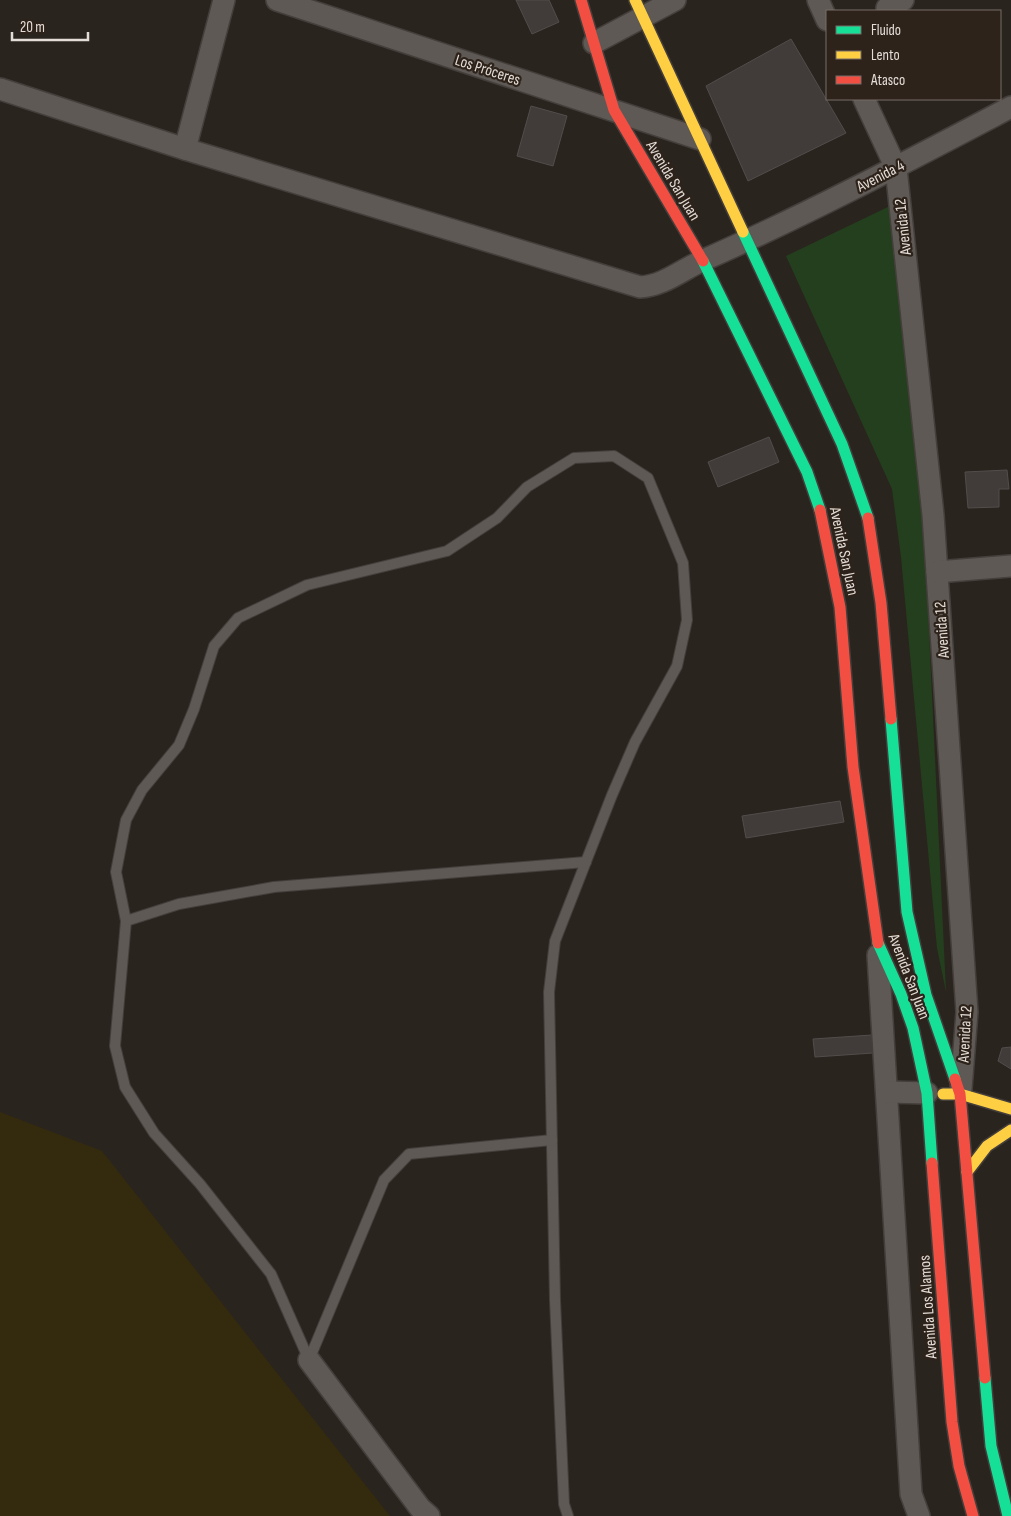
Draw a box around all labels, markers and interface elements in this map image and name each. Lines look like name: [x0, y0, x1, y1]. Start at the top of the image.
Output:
scale bar: [12, 10, 89, 42]
legend: [826, 10, 1001, 100]
text: 20 m: [20, 18, 45, 37]
text: Fluido: [871, 21, 901, 40]
text: Lento: [871, 46, 900, 65]
street label: Los Próceres: [452, 51, 523, 90]
text: Atasco: [870, 71, 905, 90]
street label: Avenida San Juan: [641, 137, 704, 224]
street label: Avenida 4: [853, 156, 908, 197]
street label: Avenida 12: [891, 198, 916, 257]
street label: Avenida San Juan: [825, 504, 862, 597]
street label: Avenida 12: [931, 601, 954, 660]
street label: Avenida San Juan: [883, 930, 934, 1022]
street label: Avenida 12: [954, 1005, 976, 1064]
street label: Avenida Los Alamos: [915, 1254, 942, 1360]

